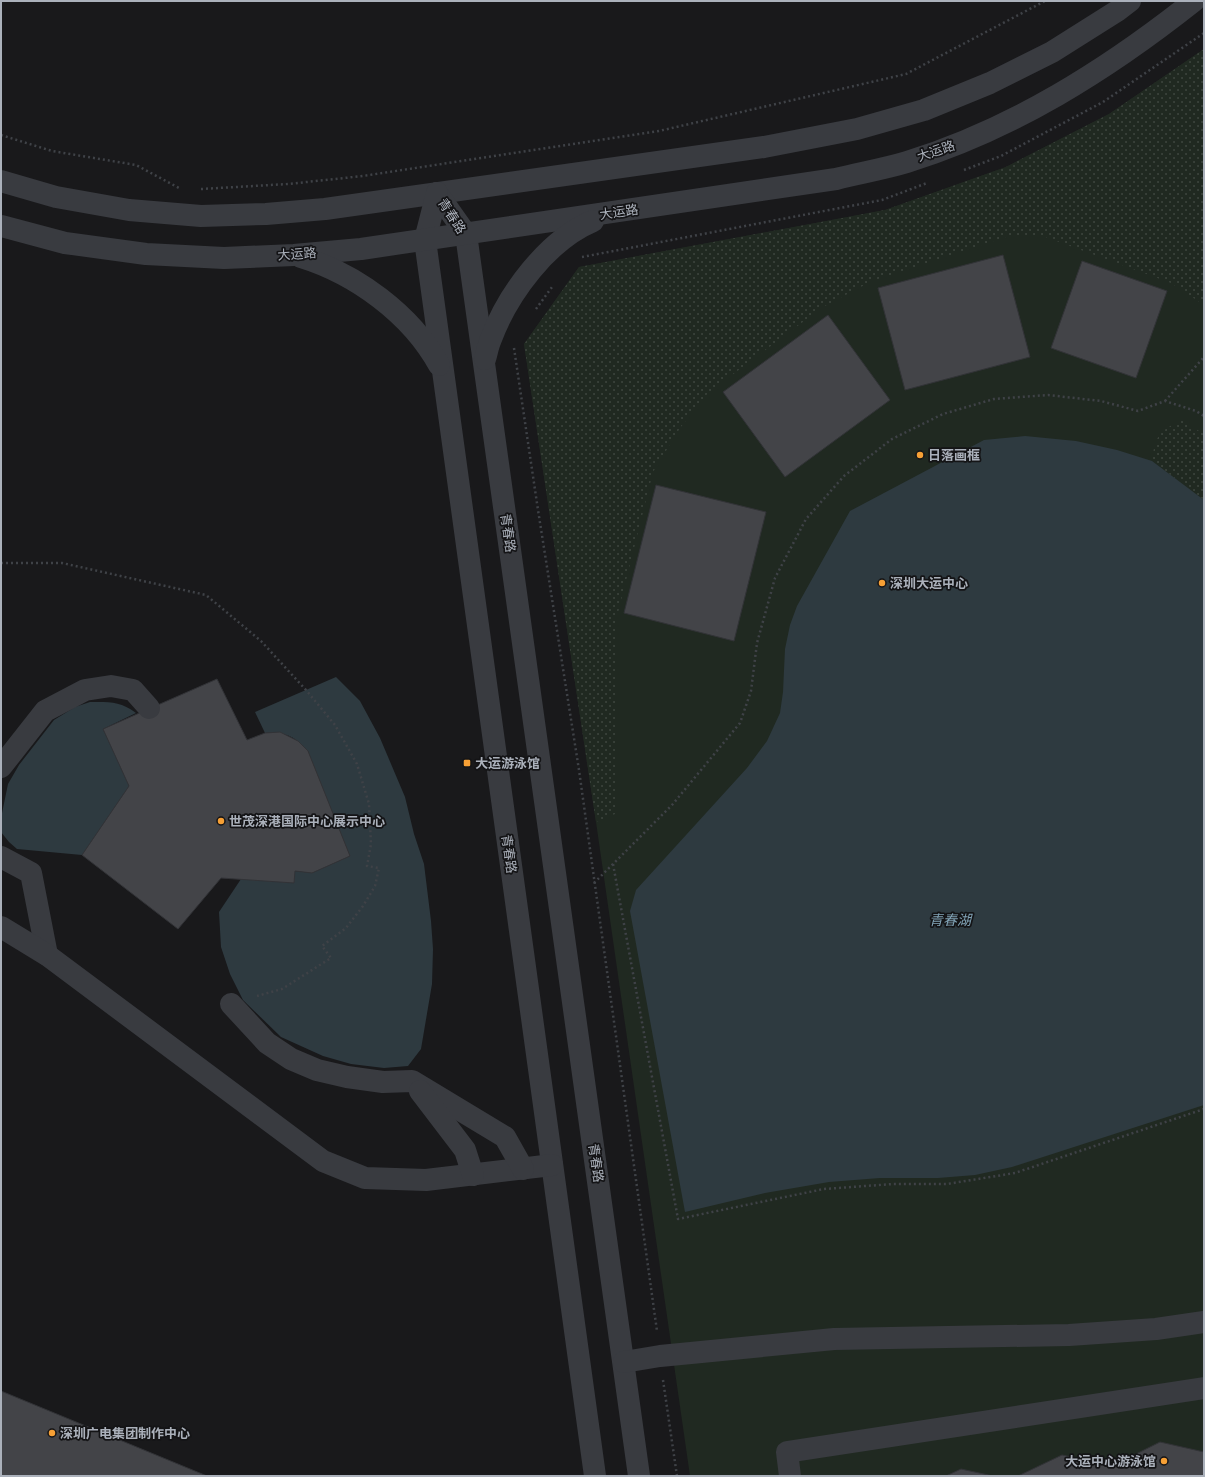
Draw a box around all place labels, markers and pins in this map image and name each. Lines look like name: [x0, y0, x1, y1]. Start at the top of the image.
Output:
place label: 日落画框: [928, 448, 980, 463]
marker: 日落画框: [915, 450, 925, 460]
place label: 深圳大运中心: [890, 576, 968, 591]
marker: 深圳大运中心: [877, 578, 887, 588]
place label: 大运游泳馆: [475, 756, 540, 771]
marker: 大运游泳馆: [462, 758, 472, 768]
place label: 世茂深港国际中心展示中心: [229, 814, 385, 829]
marker: 世茂深港国际中心展示中心: [216, 816, 226, 826]
place label: 深圳广电集团制作中心: [60, 1426, 190, 1441]
marker: 深圳广电集团制作中心: [47, 1428, 57, 1438]
place label: 大运中心游泳馆: [1065, 1454, 1156, 1469]
marker: 大运中心游泳馆: [1159, 1456, 1169, 1466]

